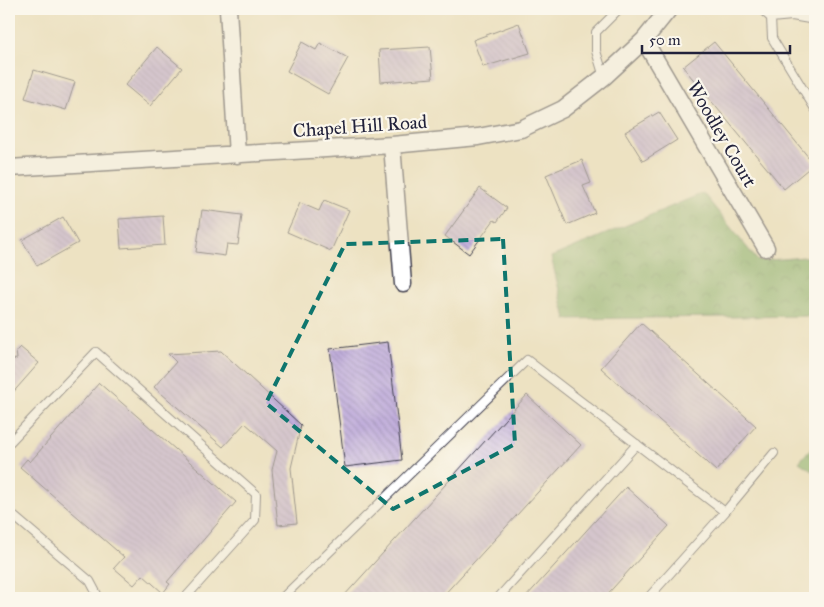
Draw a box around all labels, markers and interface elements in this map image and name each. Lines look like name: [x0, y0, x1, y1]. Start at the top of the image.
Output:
scale bar: [642, 22, 789, 54]
text: 50 m: [649, 31, 681, 49]
street label: Woodley Court: [682, 77, 762, 191]
street label: Chapel Hill Road: [292, 110, 428, 142]

